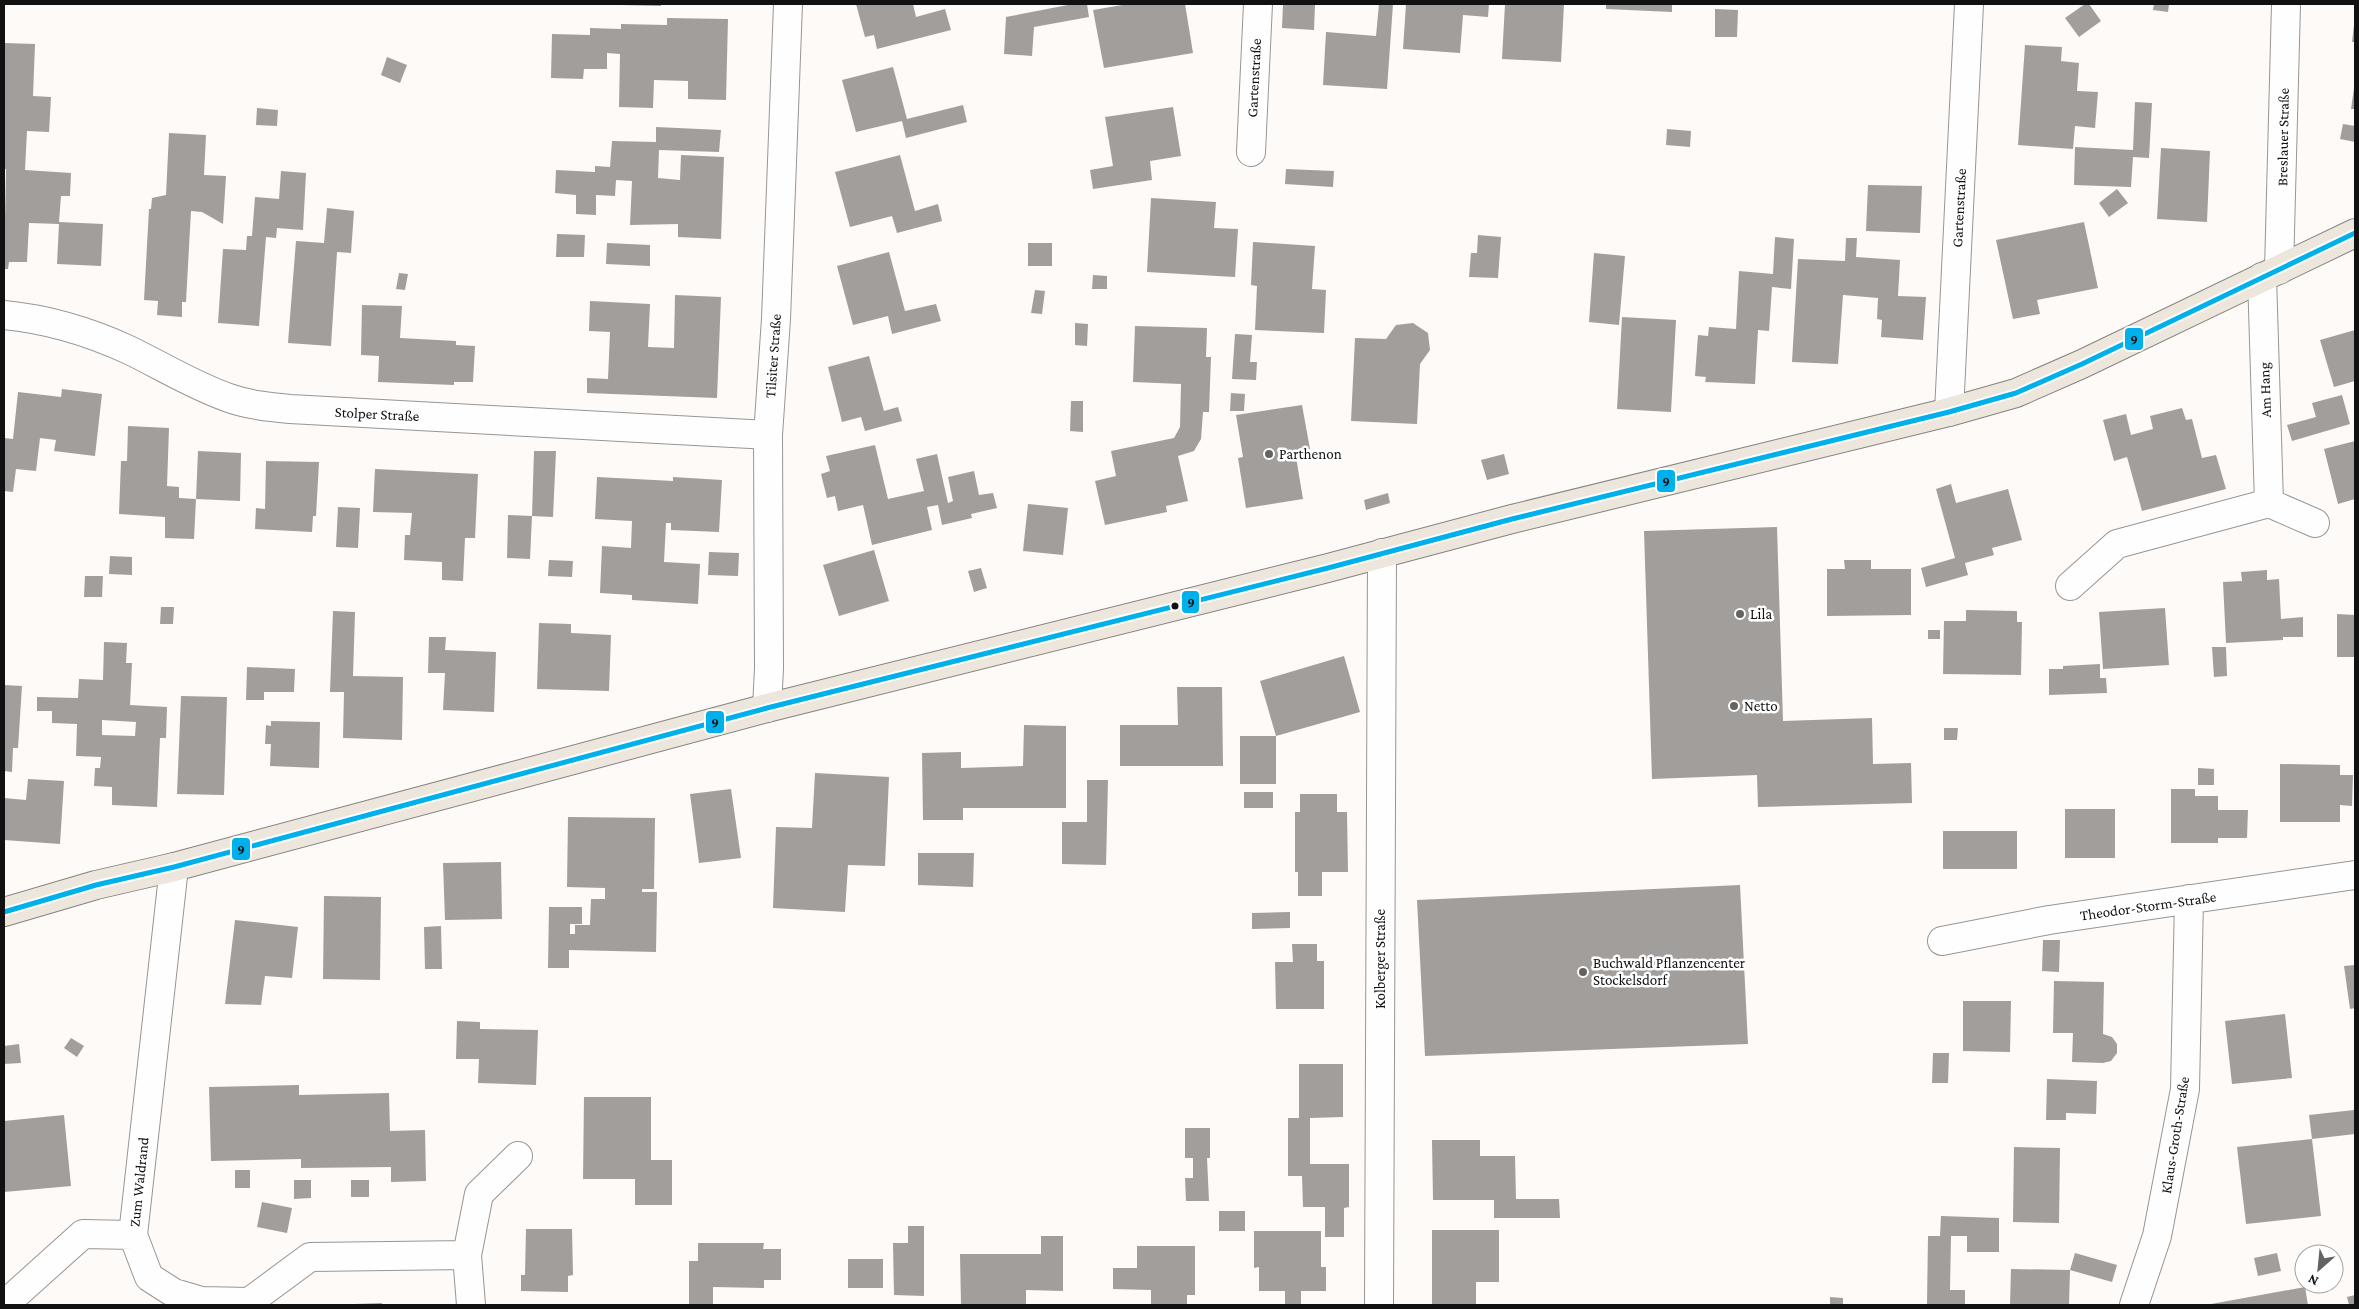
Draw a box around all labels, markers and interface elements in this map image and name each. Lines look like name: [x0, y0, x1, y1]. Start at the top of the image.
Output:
street label: Gartenstraße: [1244, 38, 1264, 118]
street label: Breslauer Straße: [2274, 87, 2292, 186]
street label: Gartenstraße: [1949, 168, 1969, 248]
street label: Tilsiter Straße: [762, 313, 784, 399]
line badge: 9: [2124, 327, 2144, 351]
text: 9: [2130, 331, 2138, 347]
street label: Am Hang: [2256, 362, 2275, 418]
street label: Stolper Straße: [334, 404, 420, 425]
place label: Parthenon: [1279, 446, 1342, 462]
marker: Parthenon: [1263, 448, 1275, 460]
line badge: 9: [1656, 469, 1676, 493]
text: 9: [1662, 473, 1670, 489]
line badge: 9: [1181, 590, 1200, 614]
text: 9: [1187, 594, 1195, 610]
unlabelled marker: [1170, 601, 1180, 611]
place label: Lila: [1750, 606, 1772, 622]
marker: Lila: [1734, 608, 1746, 620]
place label: Netto: [1744, 698, 1778, 714]
marker: Netto: [1728, 700, 1740, 712]
line badge: 9: [705, 710, 725, 734]
text: 9: [711, 714, 719, 730]
line badge: 9: [231, 837, 251, 861]
text: 9: [237, 841, 245, 857]
street label: Theodor-Storm-Straße: [2079, 888, 2218, 923]
street label: Kolberger Straße: [1372, 909, 1389, 1009]
place label: Buchwald Pflanzencenter Stockelsdorf: [1593, 955, 1746, 988]
marker: Buchwald Pflanzencenter Stockelsdorf: [1577, 966, 1589, 978]
street label: Klaus-Groth-Straße: [2158, 1075, 2192, 1195]
street label: Zum Waldrand: [126, 1136, 152, 1228]
north arrow: [2294, 1244, 2344, 1294]
text: N: [2305, 1271, 2321, 1290]

